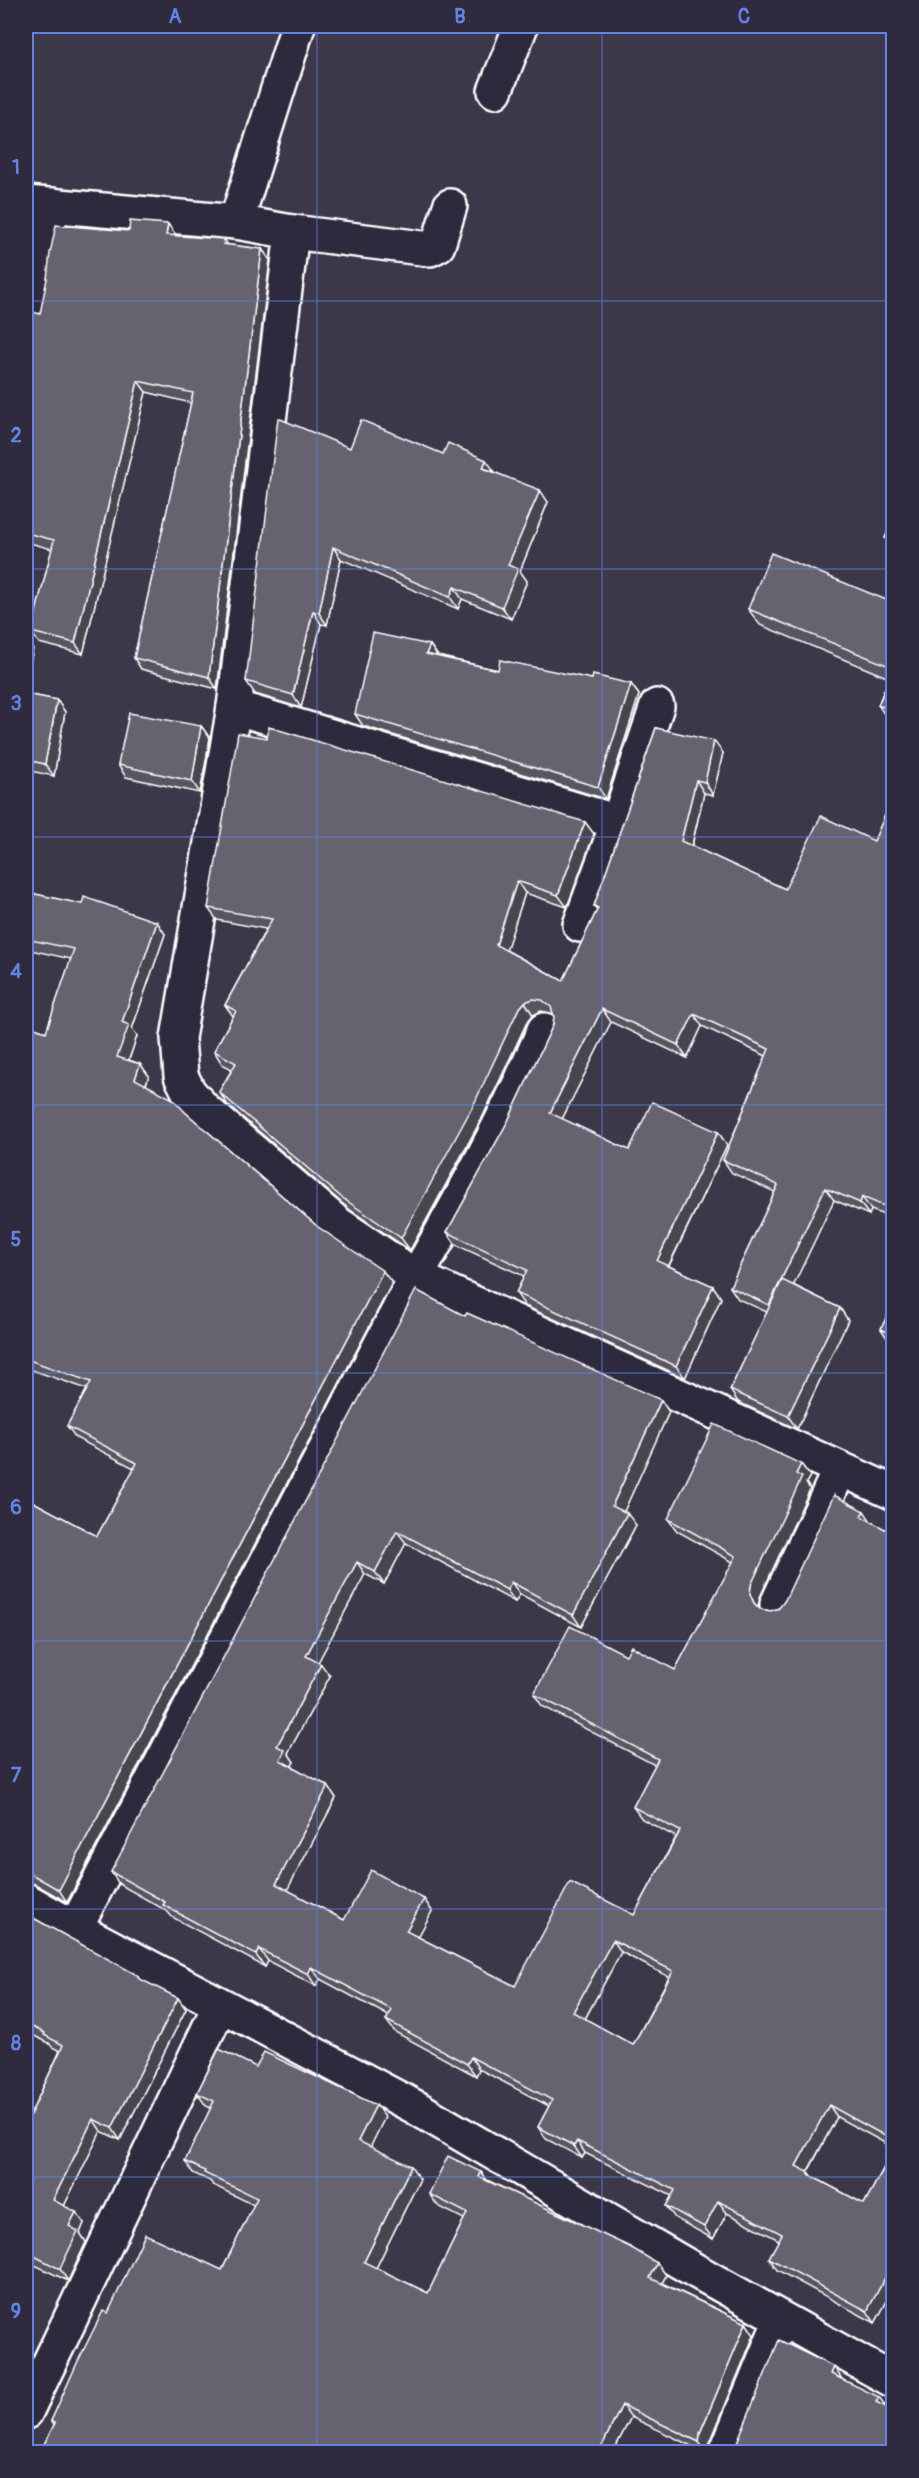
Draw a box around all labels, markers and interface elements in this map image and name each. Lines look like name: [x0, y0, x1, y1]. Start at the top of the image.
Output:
text: A: [169, 4, 182, 29]
text: B: [454, 4, 466, 29]
text: C: [738, 4, 750, 29]
text: 1: [12, 155, 20, 180]
text: 2: [10, 423, 22, 448]
text: 3: [10, 691, 22, 716]
text: 4: [10, 959, 22, 984]
text: 5: [11, 1227, 22, 1252]
text: 6: [10, 1495, 22, 1520]
text: 7: [11, 1763, 22, 1788]
text: 8: [11, 2031, 21, 2056]
text: 9: [11, 2299, 21, 2324]

